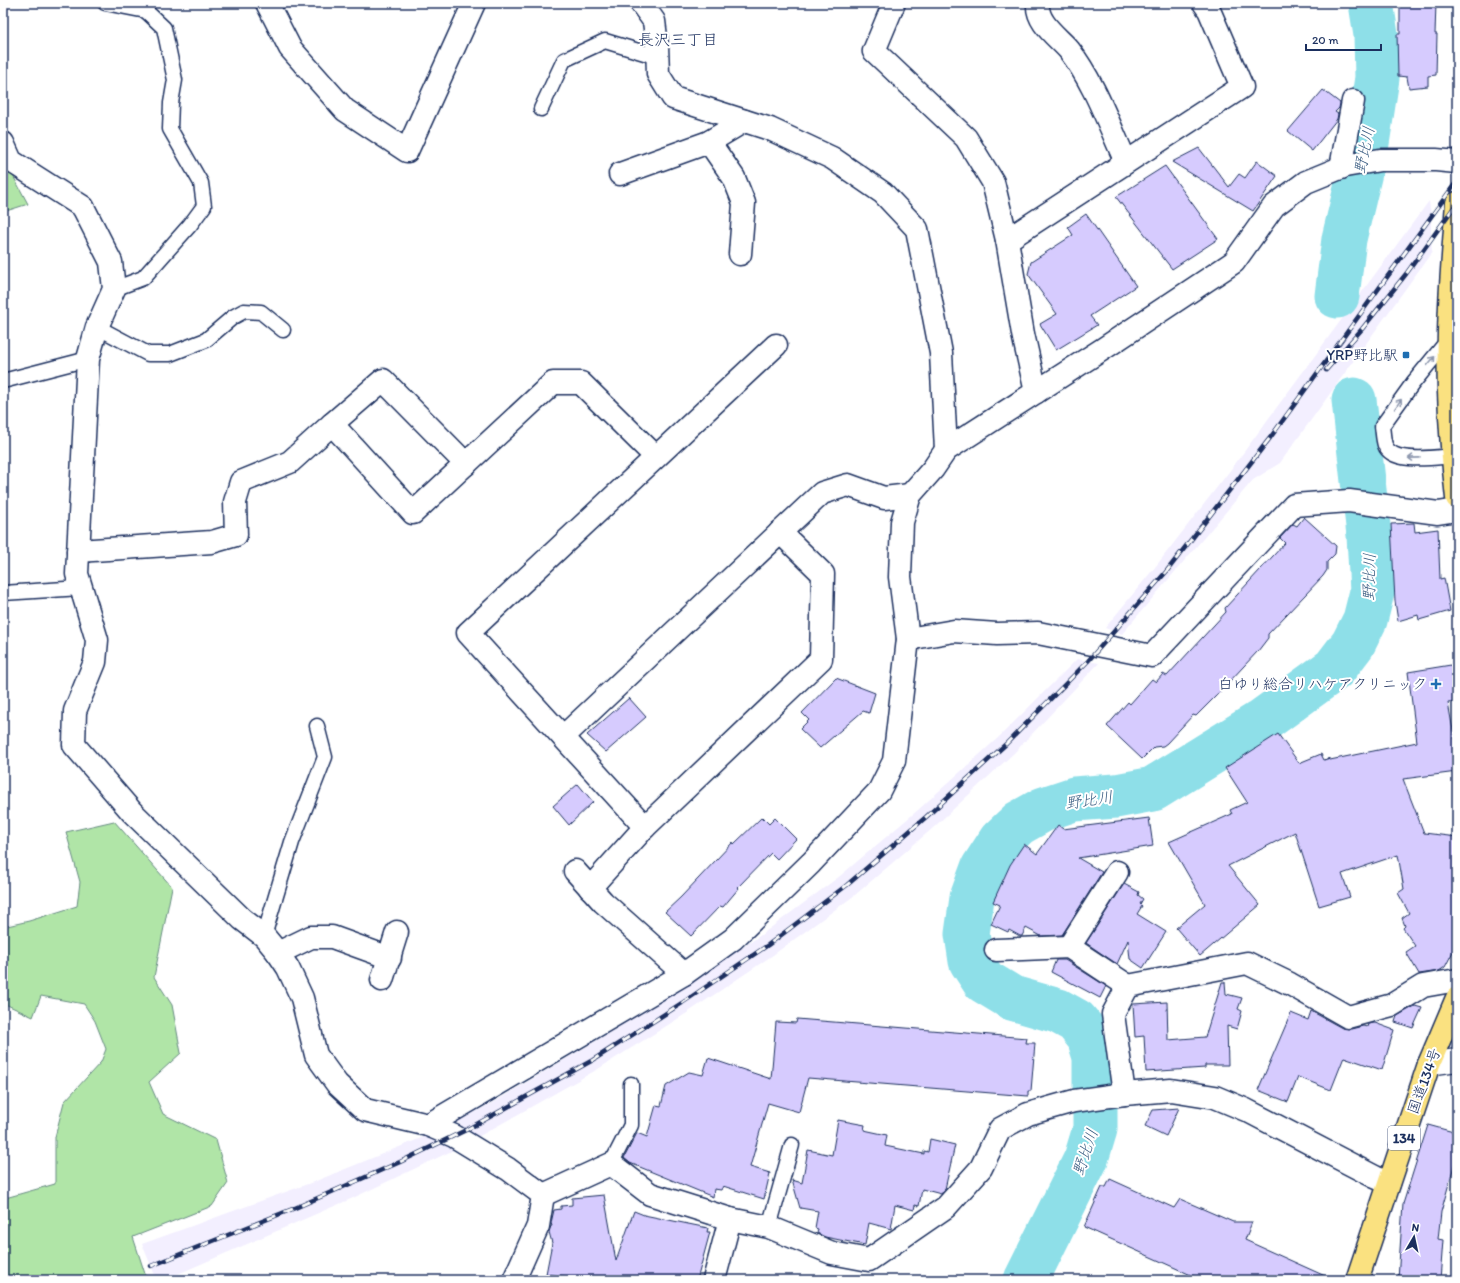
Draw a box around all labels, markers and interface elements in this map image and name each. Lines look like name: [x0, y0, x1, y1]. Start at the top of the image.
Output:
scale bar: [1306, 26, 1381, 52]
district label: 長沢三丁目: [638, 30, 718, 49]
text: 20 m: [1312, 33, 1339, 47]
water label: 野比川: [1350, 125, 1378, 175]
place label: YRP野比駅: [1326, 346, 1398, 364]
marker: YRP野比駅: [1401, 350, 1411, 360]
one-way arrow: [1427, 355, 1436, 366]
one-way arrow: [1394, 399, 1402, 410]
one-way arrow: [1408, 454, 1421, 462]
water label: 野比川: [1359, 553, 1379, 601]
place label: 白ゆり総合リハケアクリニック: [1218, 675, 1427, 693]
marker: 白ゆり総合リハケアクリニック: [1430, 678, 1442, 690]
water label: 野比川: [1064, 787, 1114, 813]
street label: 国道134号: [1404, 1045, 1444, 1117]
water label: 野比川: [1068, 1126, 1102, 1178]
road number: 134: [1388, 1126, 1420, 1150]
north arrow: [1394, 1217, 1434, 1257]
text: N: [1411, 1221, 1420, 1235]

